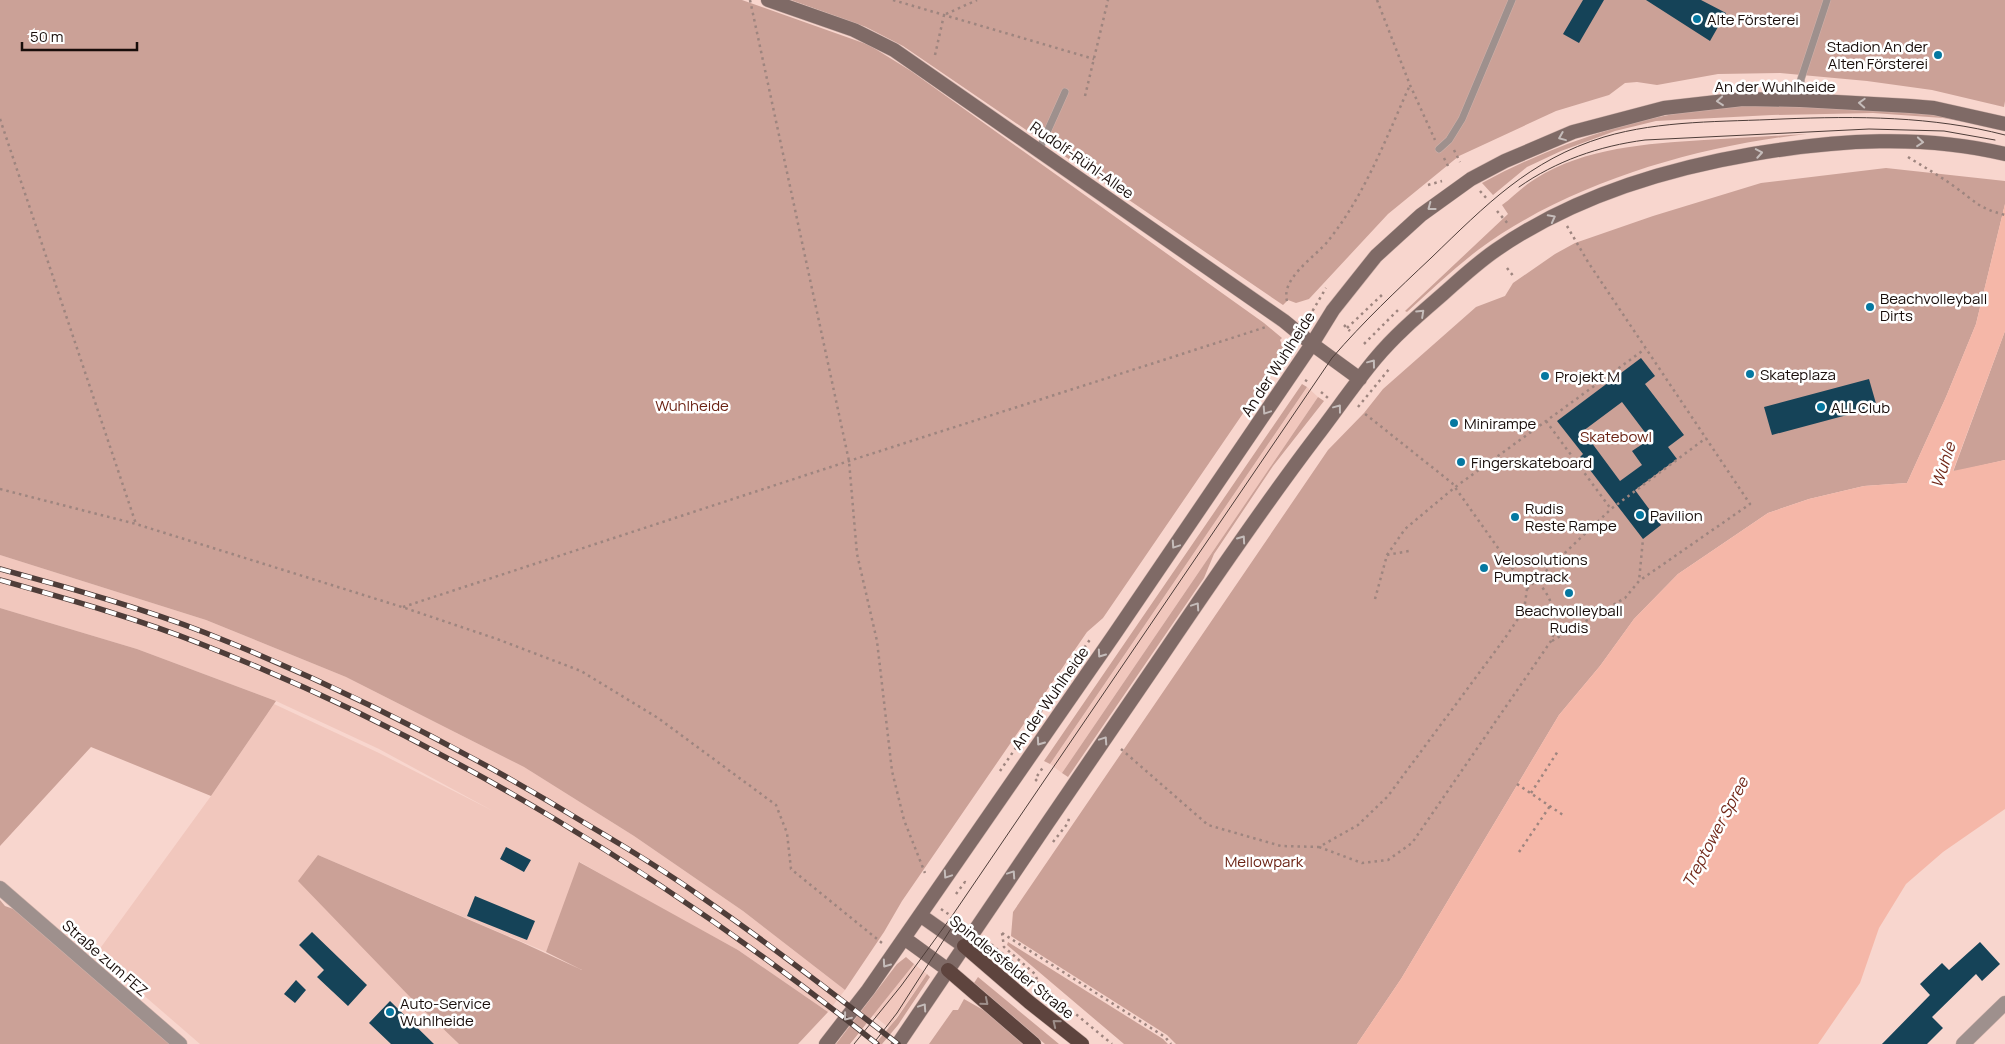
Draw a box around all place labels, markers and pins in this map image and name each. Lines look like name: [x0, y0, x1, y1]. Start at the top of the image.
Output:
place label: Alte Försterei: [1707, 9, 1799, 30]
marker: Alte Försterei: [1691, 13, 1703, 25]
place label: Stadion An der Alten Försterei: [1827, 36, 1929, 74]
marker: Stadion An der Alten Försterei: [1932, 49, 1944, 61]
place label: Beachvolleyball Dirts: [1880, 288, 1987, 326]
marker: Beachvolleyball Dirts: [1864, 301, 1876, 313]
place label: Skateplaza: [1760, 364, 1836, 385]
place label: Projekt M: [1555, 366, 1620, 387]
marker: Skateplaza: [1744, 368, 1756, 380]
marker: Projekt M: [1539, 370, 1551, 382]
place label: ALL Club: [1831, 397, 1890, 418]
marker: ALL Club: [1815, 401, 1827, 413]
place label: Minirampe: [1464, 413, 1537, 434]
marker: Minirampe: [1448, 417, 1460, 429]
place label: Fingerskateboard: [1471, 452, 1592, 473]
marker: Fingerskateboard: [1455, 456, 1467, 468]
place label: Rudis Reste Rampe: [1525, 498, 1617, 536]
place label: Pavilion: [1650, 505, 1703, 526]
marker: Pavilion: [1634, 509, 1646, 521]
marker: Rudis Reste Rampe: [1509, 511, 1521, 523]
place label: Velosolutions Pumptrack: [1494, 549, 1588, 587]
marker: Velosolutions Pumptrack: [1478, 562, 1490, 574]
marker: Beachvolleyball Rudis: [1563, 587, 1575, 599]
place label: Beachvolleyball Rudis: [1515, 600, 1623, 638]
place label: Auto-Service Wuhlheide: [400, 993, 491, 1031]
marker: Auto-Service Wuhlheide: [384, 1006, 396, 1018]

